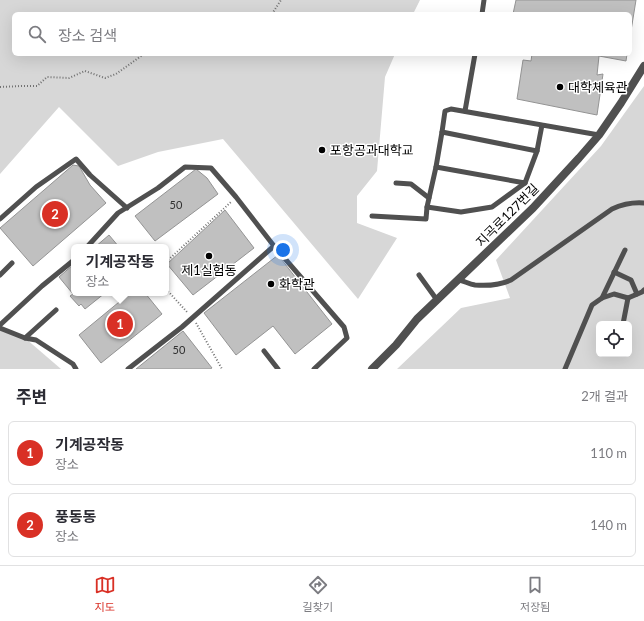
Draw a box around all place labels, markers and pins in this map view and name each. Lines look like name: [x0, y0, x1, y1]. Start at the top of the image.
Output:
place label: 대학체육관: [568, 79, 628, 95]
marker: 대학체육관: [555, 82, 565, 92]
place label: 포항공과대학교: [330, 142, 414, 158]
marker: 포항공과대학교: [317, 145, 327, 155]
pin: 2: [42, 199, 68, 229]
marker: 제1실험동: [204, 251, 214, 261]
place label: 제1실험동: [181, 262, 237, 278]
place label: 화학관: [279, 276, 315, 292]
marker: 화학관: [266, 279, 276, 289]
pin: 1: [107, 309, 133, 339]

